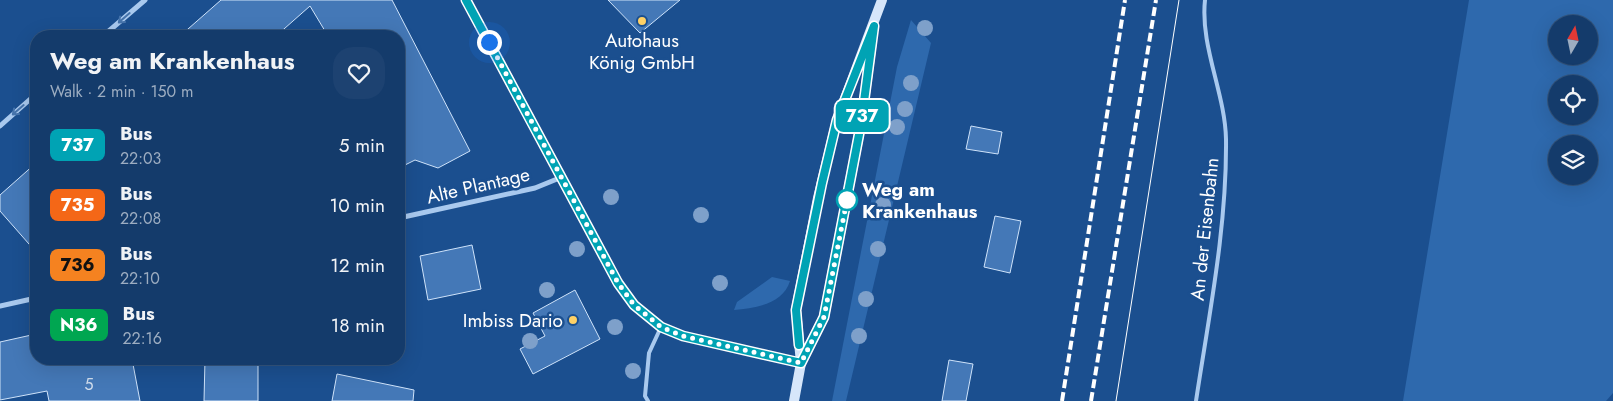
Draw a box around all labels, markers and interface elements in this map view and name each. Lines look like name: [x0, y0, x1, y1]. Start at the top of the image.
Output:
one-way arrow: [117, 12, 130, 24]
marker: Autohaus König GmbH: [636, 15, 648, 27]
north arrow: [1548, 15, 1598, 65]
map controls: [1548, 15, 1598, 185]
place label: Autohaus König GmbH: [589, 27, 695, 76]
your location: [477, 30, 502, 55]
text: Weg am Krankenhaus: [50, 43, 295, 78]
button: heart: [333, 47, 385, 99]
button: locate: [1548, 75, 1598, 125]
text: Walk · 2 min · 150 m: [50, 80, 194, 103]
line badge: 737: [833, 100, 891, 132]
text: 737: [846, 103, 878, 129]
one-way arrow: [12, 104, 25, 116]
text: Bus: [120, 120, 152, 147]
text: 737: [61, 132, 94, 158]
text: 5 min: [339, 132, 385, 159]
button: layers: [1548, 135, 1598, 185]
text: 22:03: [120, 147, 161, 170]
street label: An der Eisenbahn: [1184, 156, 1225, 302]
street label: Alte Plantage: [424, 160, 533, 210]
place label: Weg am Krankenhaus: [862, 176, 978, 225]
text: Bus: [120, 180, 152, 207]
marker: Weg am Krankenhaus: [836, 189, 858, 211]
text: 735: [61, 192, 94, 218]
text: 10 min: [330, 192, 385, 219]
text: 22:08: [120, 207, 161, 230]
text: Bus: [120, 240, 152, 267]
text: 736: [60, 252, 95, 278]
text: 12 min: [330, 252, 385, 279]
text: 22:10: [120, 267, 160, 290]
text: Bus: [123, 300, 155, 327]
place label: Imbiss Dario: [463, 307, 563, 334]
text: N36: [60, 312, 98, 338]
text: 18 min: [331, 312, 385, 339]
marker: Imbiss Dario: [567, 314, 579, 326]
text: 22:16: [123, 327, 162, 350]
house number: 5: [84, 373, 94, 396]

